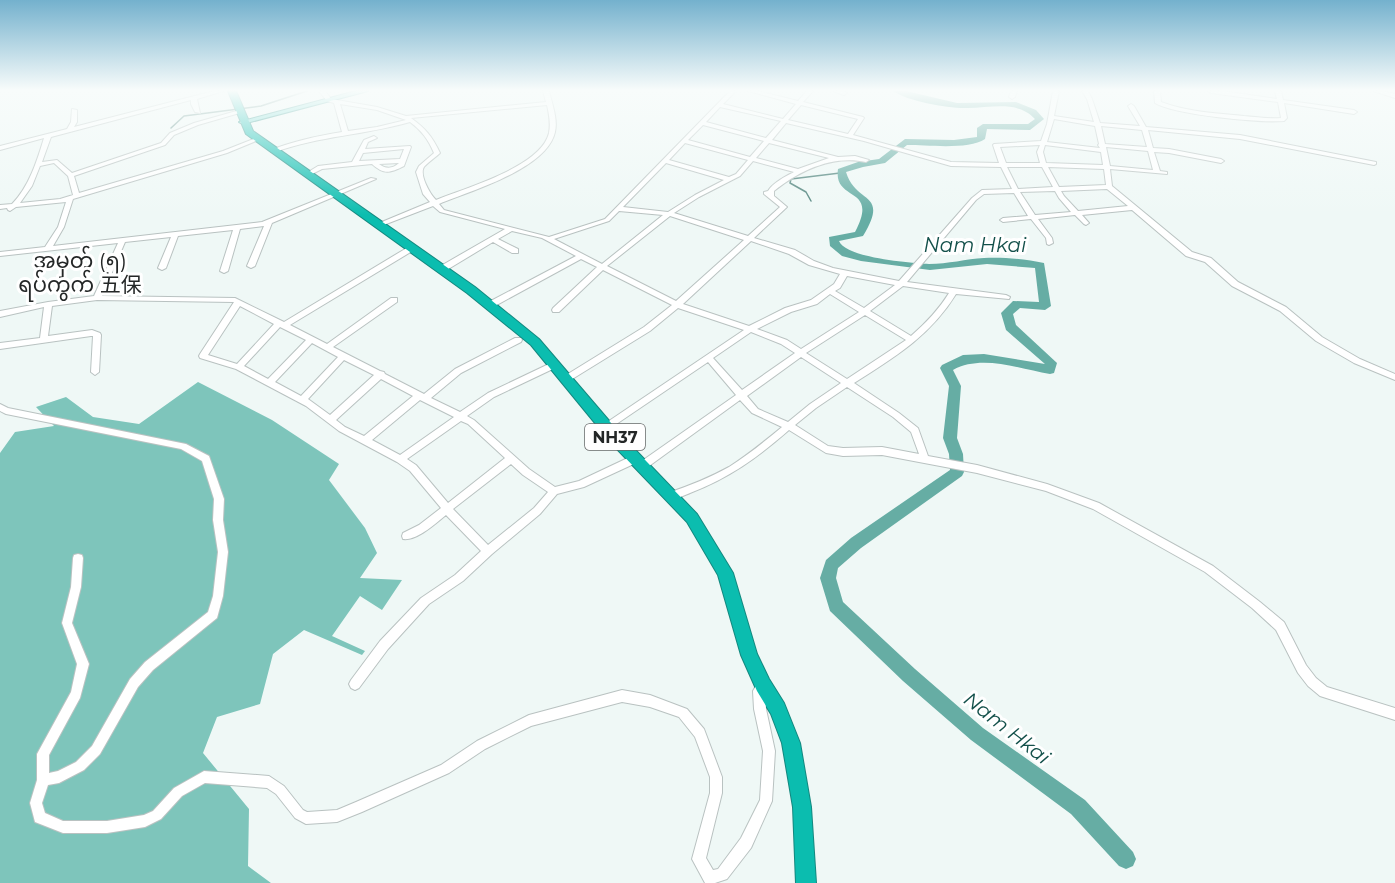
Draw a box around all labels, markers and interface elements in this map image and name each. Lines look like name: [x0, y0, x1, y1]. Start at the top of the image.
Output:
water label: Nam Hkai: [924, 233, 1027, 257]
district label: အမှတ် (၅) ရပ်ကွက် 五保: [18, 245, 142, 302]
road number: NH37: [585, 424, 645, 450]
water label: Nam Hkai: [959, 687, 1055, 770]

